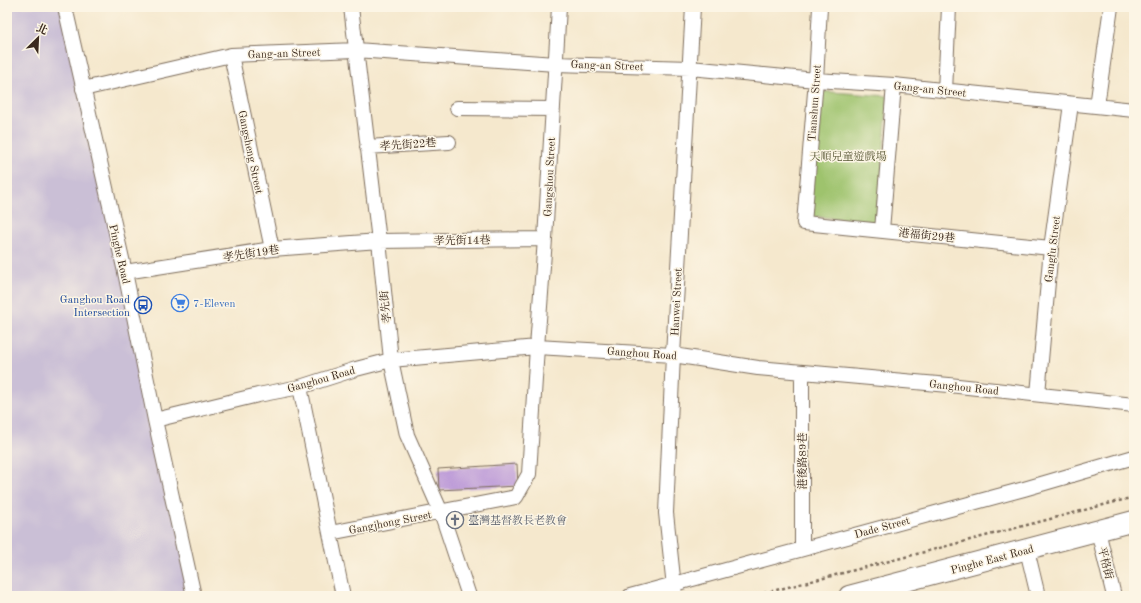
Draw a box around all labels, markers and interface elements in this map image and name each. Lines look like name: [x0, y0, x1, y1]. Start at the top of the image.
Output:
north arrow: [18, 18, 58, 58]
text: 北: [34, 21, 50, 37]
street label: Gang-an Street: [247, 48, 321, 61]
street label: Gang-an Street: [570, 60, 644, 73]
street label: Tianshun Street: [807, 64, 824, 142]
street label: Gang-an Street: [893, 81, 967, 100]
street label: Gangsheng Street: [235, 110, 264, 195]
street label: 孝先街22巷: [379, 136, 437, 153]
street label: Gangshou Street: [543, 137, 558, 217]
park label: 天順兒童遊戲場: [810, 150, 887, 163]
street label: Gangfu Street: [1044, 215, 1063, 283]
street label: Pinghe Road: [106, 223, 131, 286]
street label: 港福街29巷: [898, 226, 956, 245]
street label: 孝先街14巷: [434, 234, 491, 247]
street label: 孝先街19巷: [222, 243, 280, 264]
street label: Hanwei Street: [670, 268, 685, 336]
street label: 孝先街: [377, 290, 394, 324]
supermarket icon: 7-Eleven: [170, 293, 190, 313]
place label: Ganghou Road Intersection: [60, 295, 130, 319]
bus stop icon: Ganghou Road Intersection: [133, 295, 153, 315]
place label: 7-Eleven: [193, 299, 235, 310]
street label: Ganghou Road: [607, 347, 678, 362]
street label: Ganghou Road: [286, 365, 357, 395]
street label: Ganghou Road: [928, 379, 1000, 398]
street label: 港後路89巷: [796, 433, 809, 489]
street label: Gangjhong Street: [348, 510, 433, 537]
church icon: 臺灣基督教長老教會: [445, 510, 465, 530]
place label: 臺灣基督教長老教會: [468, 514, 567, 527]
street label: Dade Street: [853, 516, 912, 541]
street label: Pinghe East Road: [950, 544, 1035, 577]
street label: 平格街: [1095, 546, 1116, 581]

